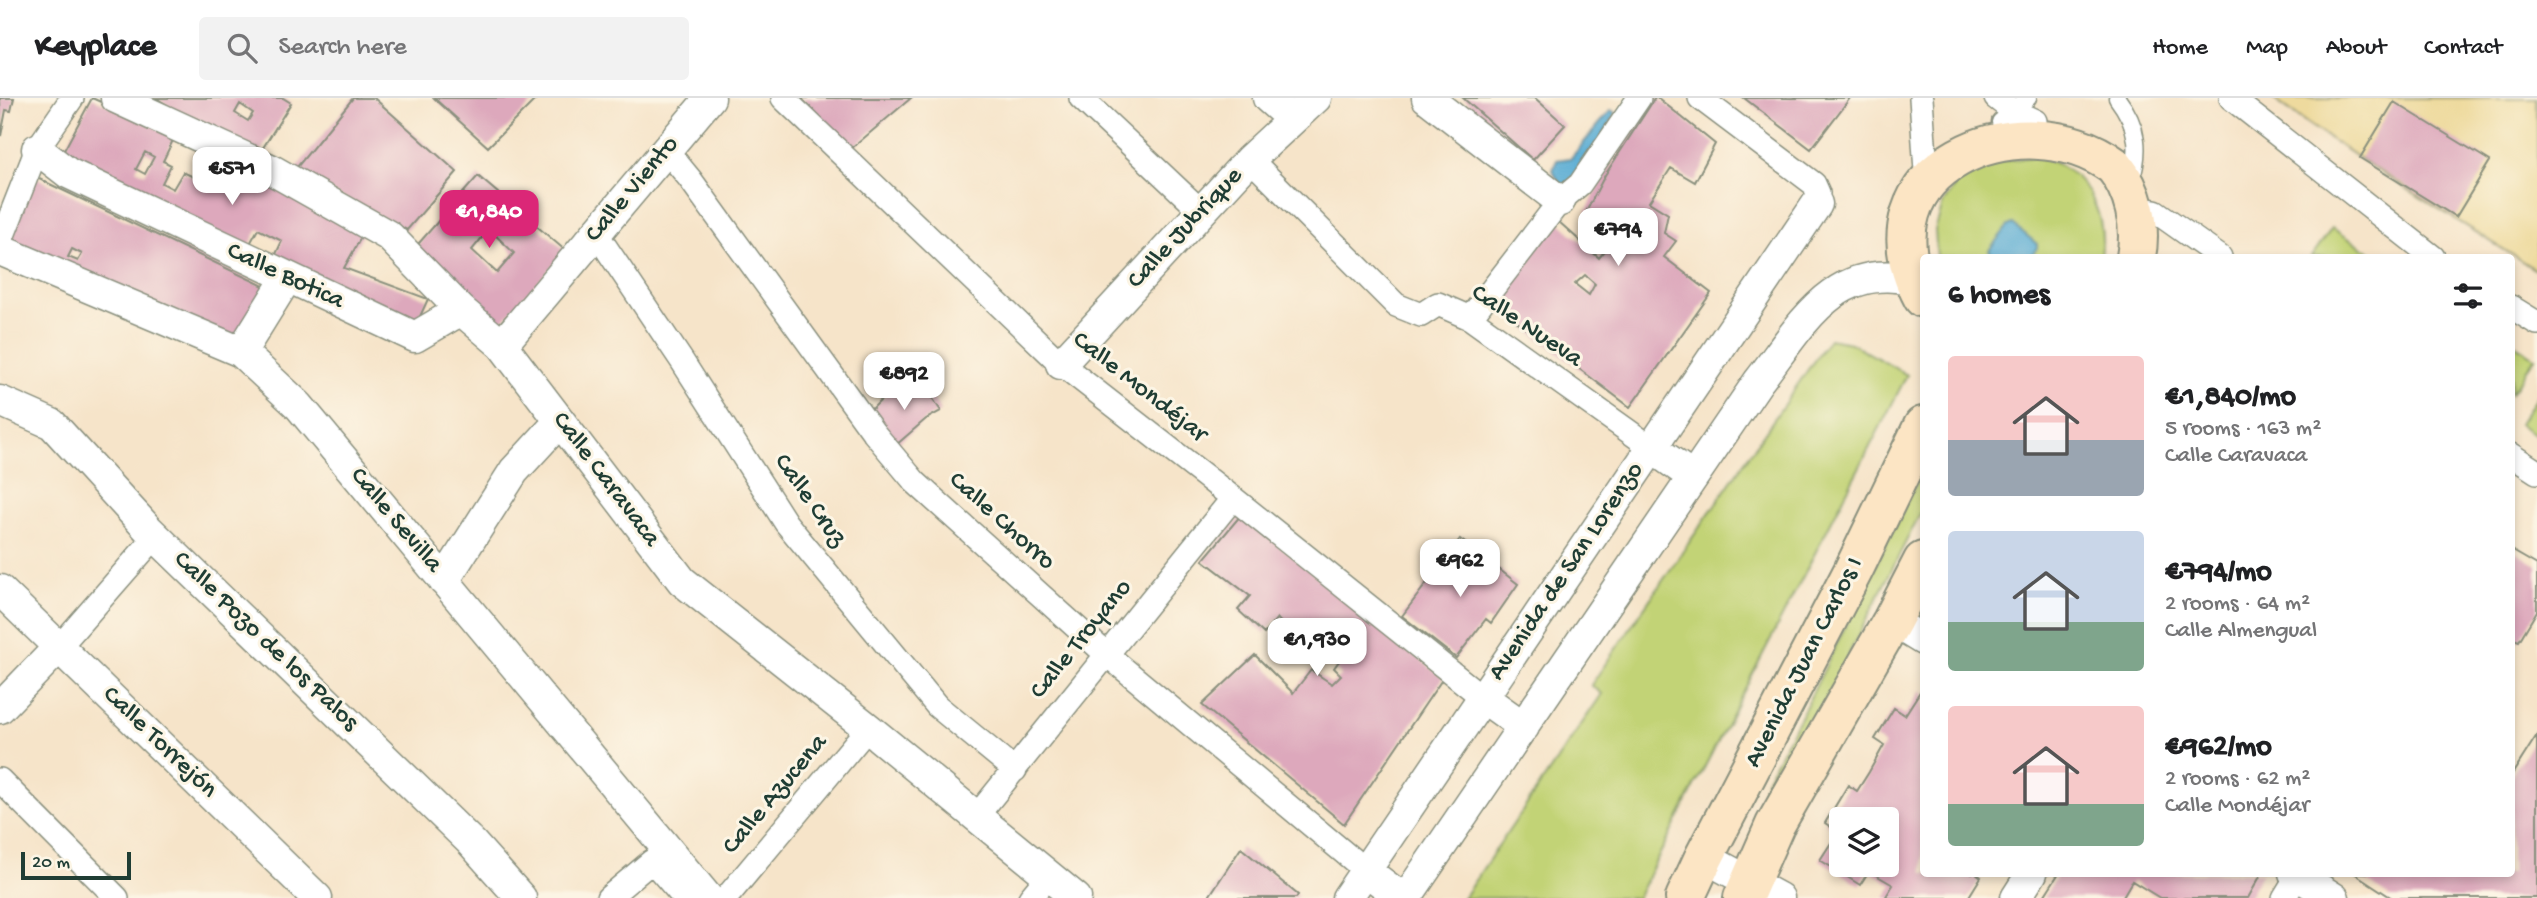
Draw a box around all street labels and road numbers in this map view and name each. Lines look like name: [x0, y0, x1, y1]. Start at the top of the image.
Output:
street label: Calle Viento: [579, 130, 687, 250]
street label: Calle Jubrique: [1122, 161, 1251, 296]
street label: Calle Botica: [221, 236, 350, 318]
street label: Calle Nueva: [1464, 278, 1589, 377]
street label: Calle Mondéjar: [1065, 326, 1215, 452]
street label: Calle Caravaca: [544, 406, 667, 555]
street label: Calle Cruz: [766, 448, 853, 555]
street label: Avenida de San Lorenzo: [1482, 457, 1652, 687]
street label: Calle Sevilla: [342, 462, 449, 581]
street label: Calle Chorro: [941, 466, 1061, 578]
street label: Calle Pozo de los Palos: [166, 545, 365, 740]
street label: Avenida Juan Carlos I: [1739, 553, 1871, 773]
street label: Calle Troyano: [1024, 574, 1140, 706]
street label: Calle Torrejón: [95, 680, 224, 806]
street label: Calle Azucena: [717, 727, 836, 862]

